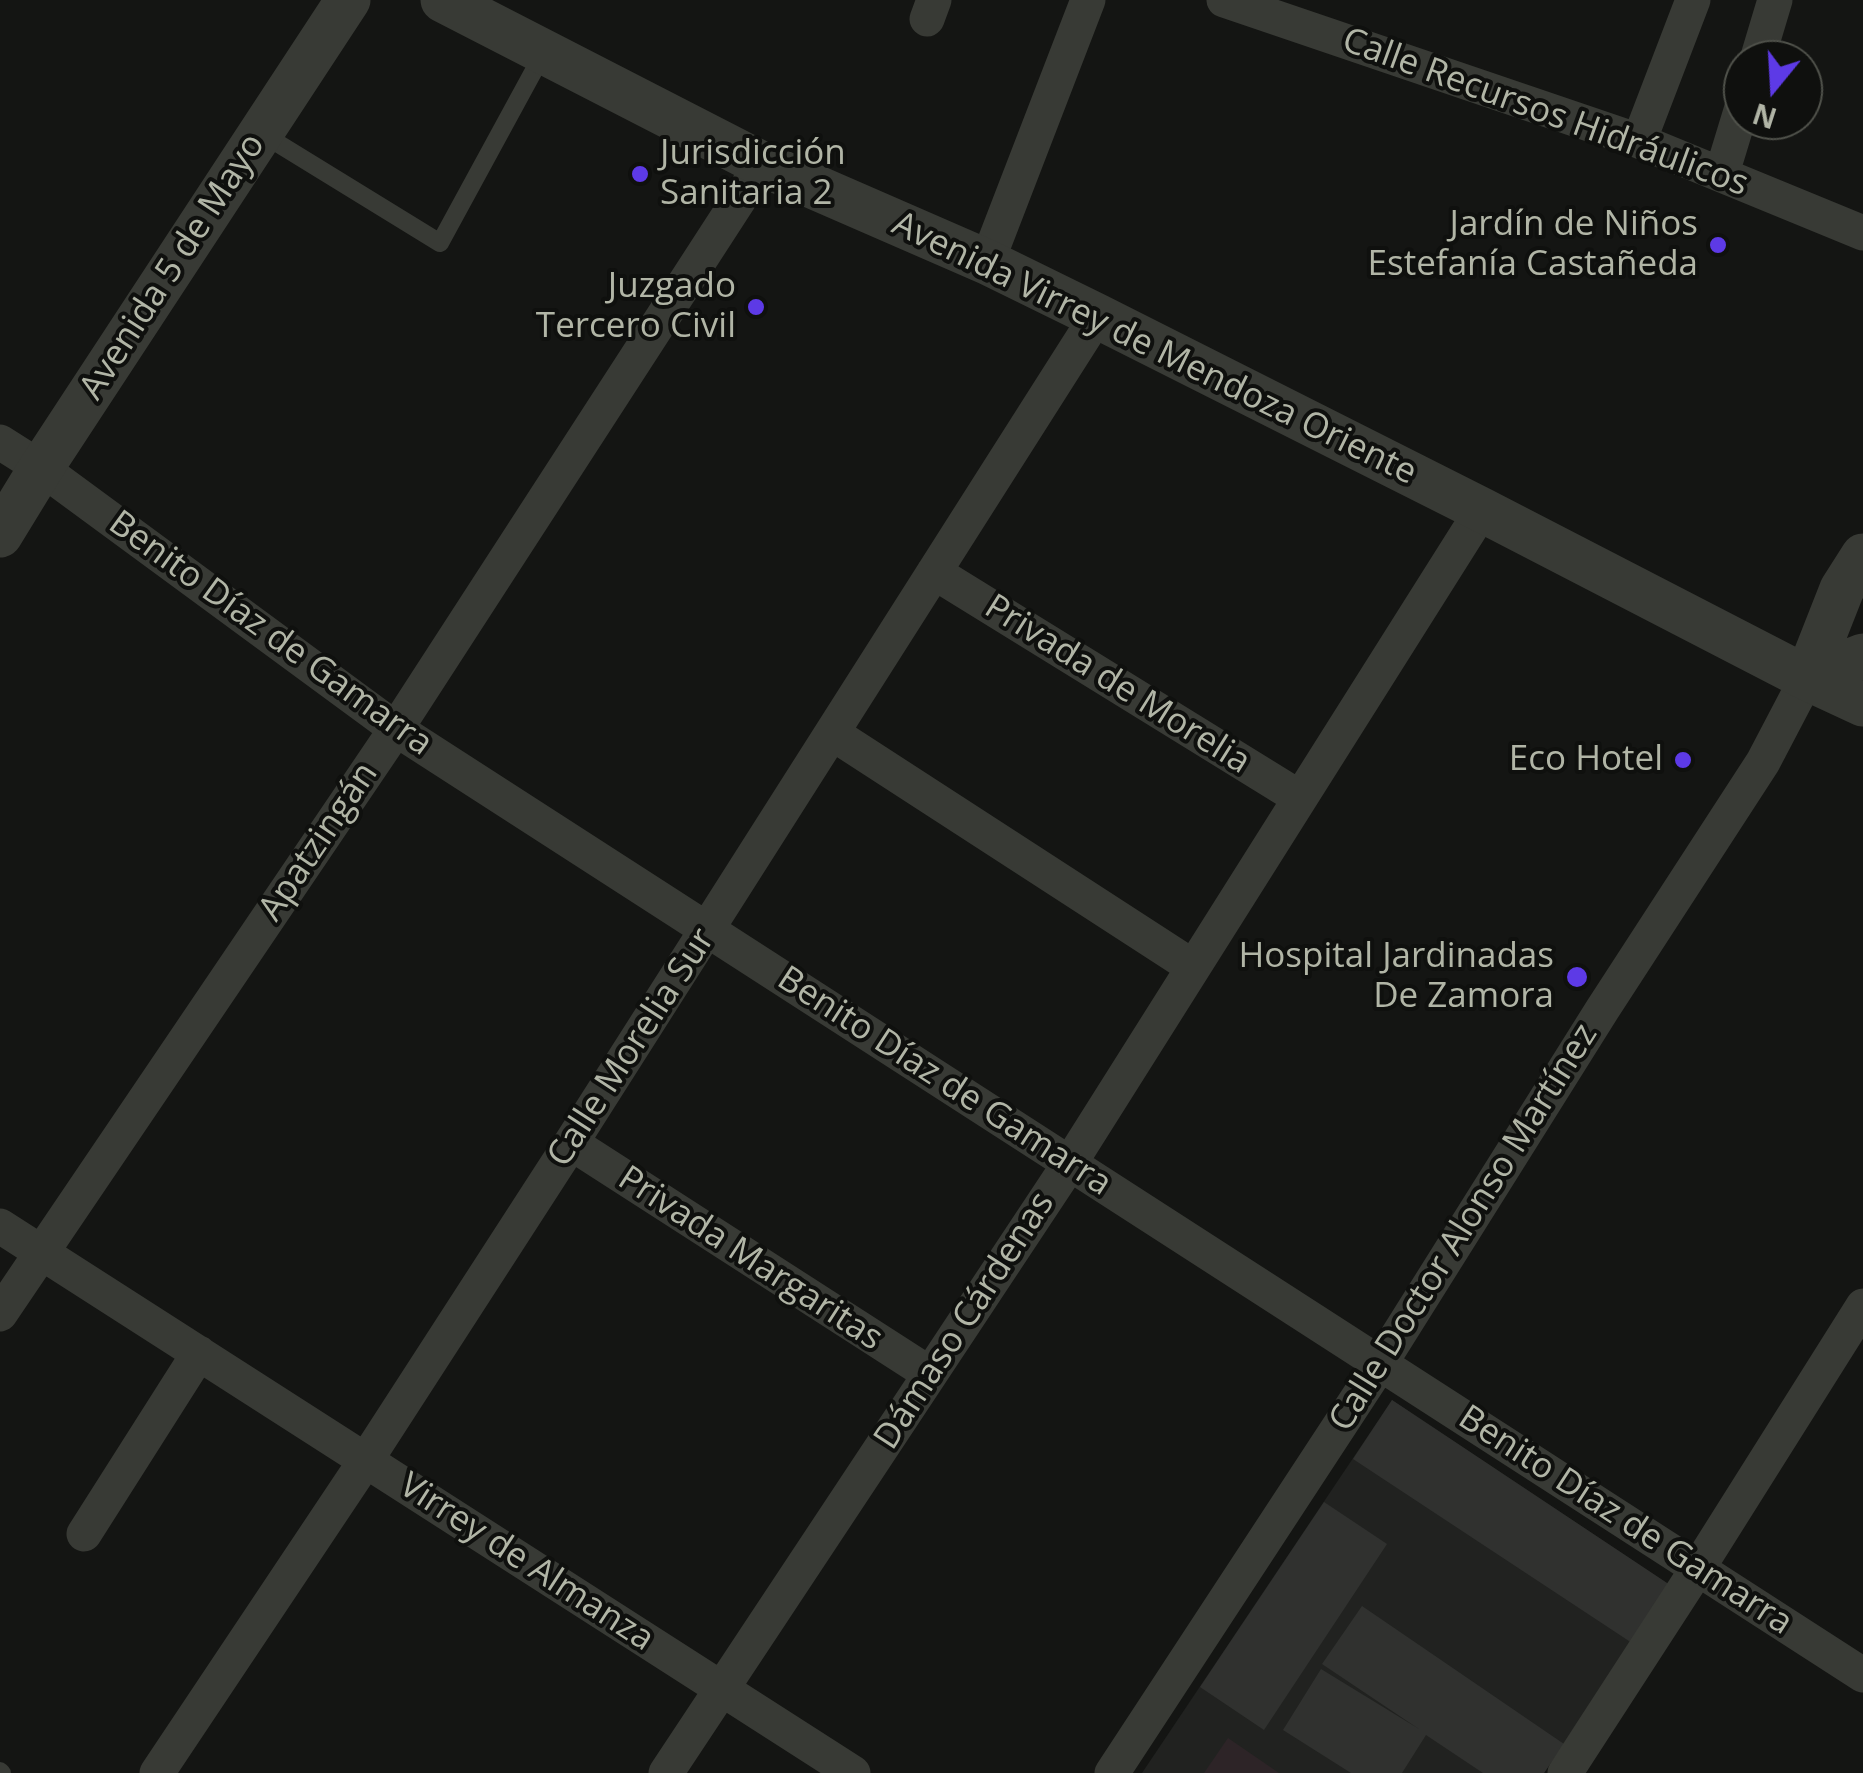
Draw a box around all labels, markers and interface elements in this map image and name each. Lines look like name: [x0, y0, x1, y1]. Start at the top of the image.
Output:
street label: Calle Recursos Hidráulicos: [1336, 20, 1754, 206]
north arrow: [1723, 40, 1823, 140]
text: N: [1748, 95, 1781, 138]
street label: Avenida 5 de Mayo: [71, 126, 275, 408]
place label: Jurisdicción Sanitaria 2: [660, 133, 846, 215]
marker: Jurisdicción Sanitaria 2: [629, 163, 651, 185]
street label: Avenida Virrey de Mendoza Oriente: [885, 203, 1423, 495]
place label: Jardín de Niños Estefanía Castañeda: [1368, 204, 1698, 286]
marker: Jardín de Niños Estefanía Castañeda: [1707, 234, 1729, 256]
place label: Juzgado Tercero Civil: [536, 266, 736, 348]
marker: Juzgado Tercero Civil: [745, 296, 767, 318]
street label: Benito Díaz de Gamarra: [100, 503, 440, 765]
street label: Privada de Morelia: [977, 586, 1257, 784]
place label: Eco Hotel: [1509, 739, 1663, 781]
marker: Eco Hotel: [1672, 749, 1694, 771]
street label: Apatzingán: [251, 755, 387, 929]
street label: Calle Morelia Sur: [539, 921, 725, 1175]
place label: Hospital Jardinadas De Zamora: [1239, 936, 1554, 1018]
street label: Benito Díaz de Gamarra: [769, 958, 1119, 1206]
marker: Hospital Jardinadas De Zamora: [1564, 964, 1590, 990]
street label: Calle Doctor Alonso Martínez: [1321, 1017, 1607, 1439]
street label: Privada Margaritas: [610, 1158, 890, 1360]
street label: Dámaso Cárdenas: [866, 1185, 1064, 1457]
street label: Benito Díaz de Gamarra: [1450, 1397, 1800, 1645]
street label: Virrey de Almanza: [391, 1465, 661, 1661]

